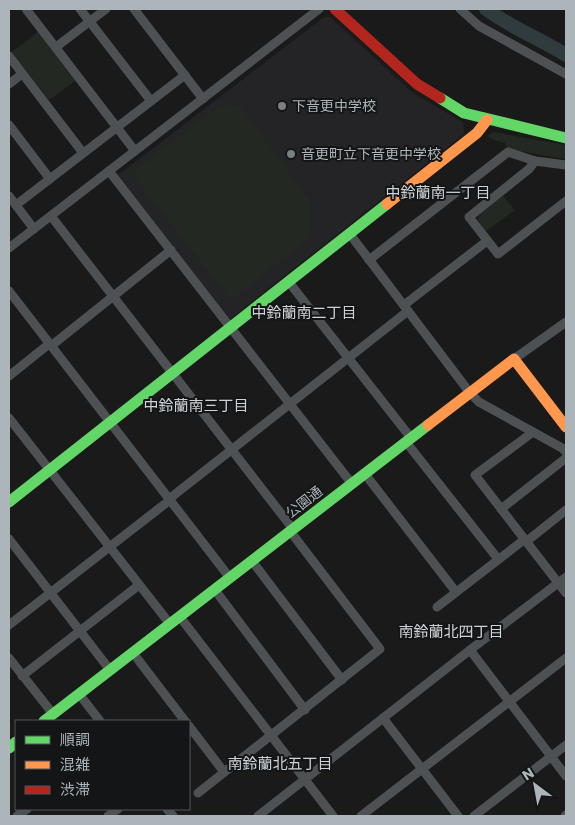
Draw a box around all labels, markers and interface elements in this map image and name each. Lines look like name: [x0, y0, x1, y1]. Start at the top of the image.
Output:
place label: 下音更中学校: [292, 96, 376, 116]
marker: 下音更中学校: [276, 100, 288, 112]
place label: 音更町立下音更中学校: [301, 144, 441, 164]
marker: 音更町立下音更中学校: [285, 148, 297, 160]
district label: 中鈴蘭南一丁目: [385, 182, 491, 203]
district label: 中鈴蘭南二丁目: [251, 302, 357, 323]
district label: 中鈴蘭南三丁目: [143, 395, 249, 416]
street label: 公園通: [281, 481, 327, 523]
district label: 南鈴蘭北四丁目: [398, 621, 504, 642]
legend: [15, 720, 190, 810]
text: 順調: [60, 729, 90, 750]
district label: 南鈴蘭北五丁目: [227, 753, 333, 774]
text: 混雑: [60, 754, 90, 775]
north arrow: [510, 760, 560, 810]
text: N: [518, 763, 538, 785]
text: 渋滞: [60, 779, 90, 800]

